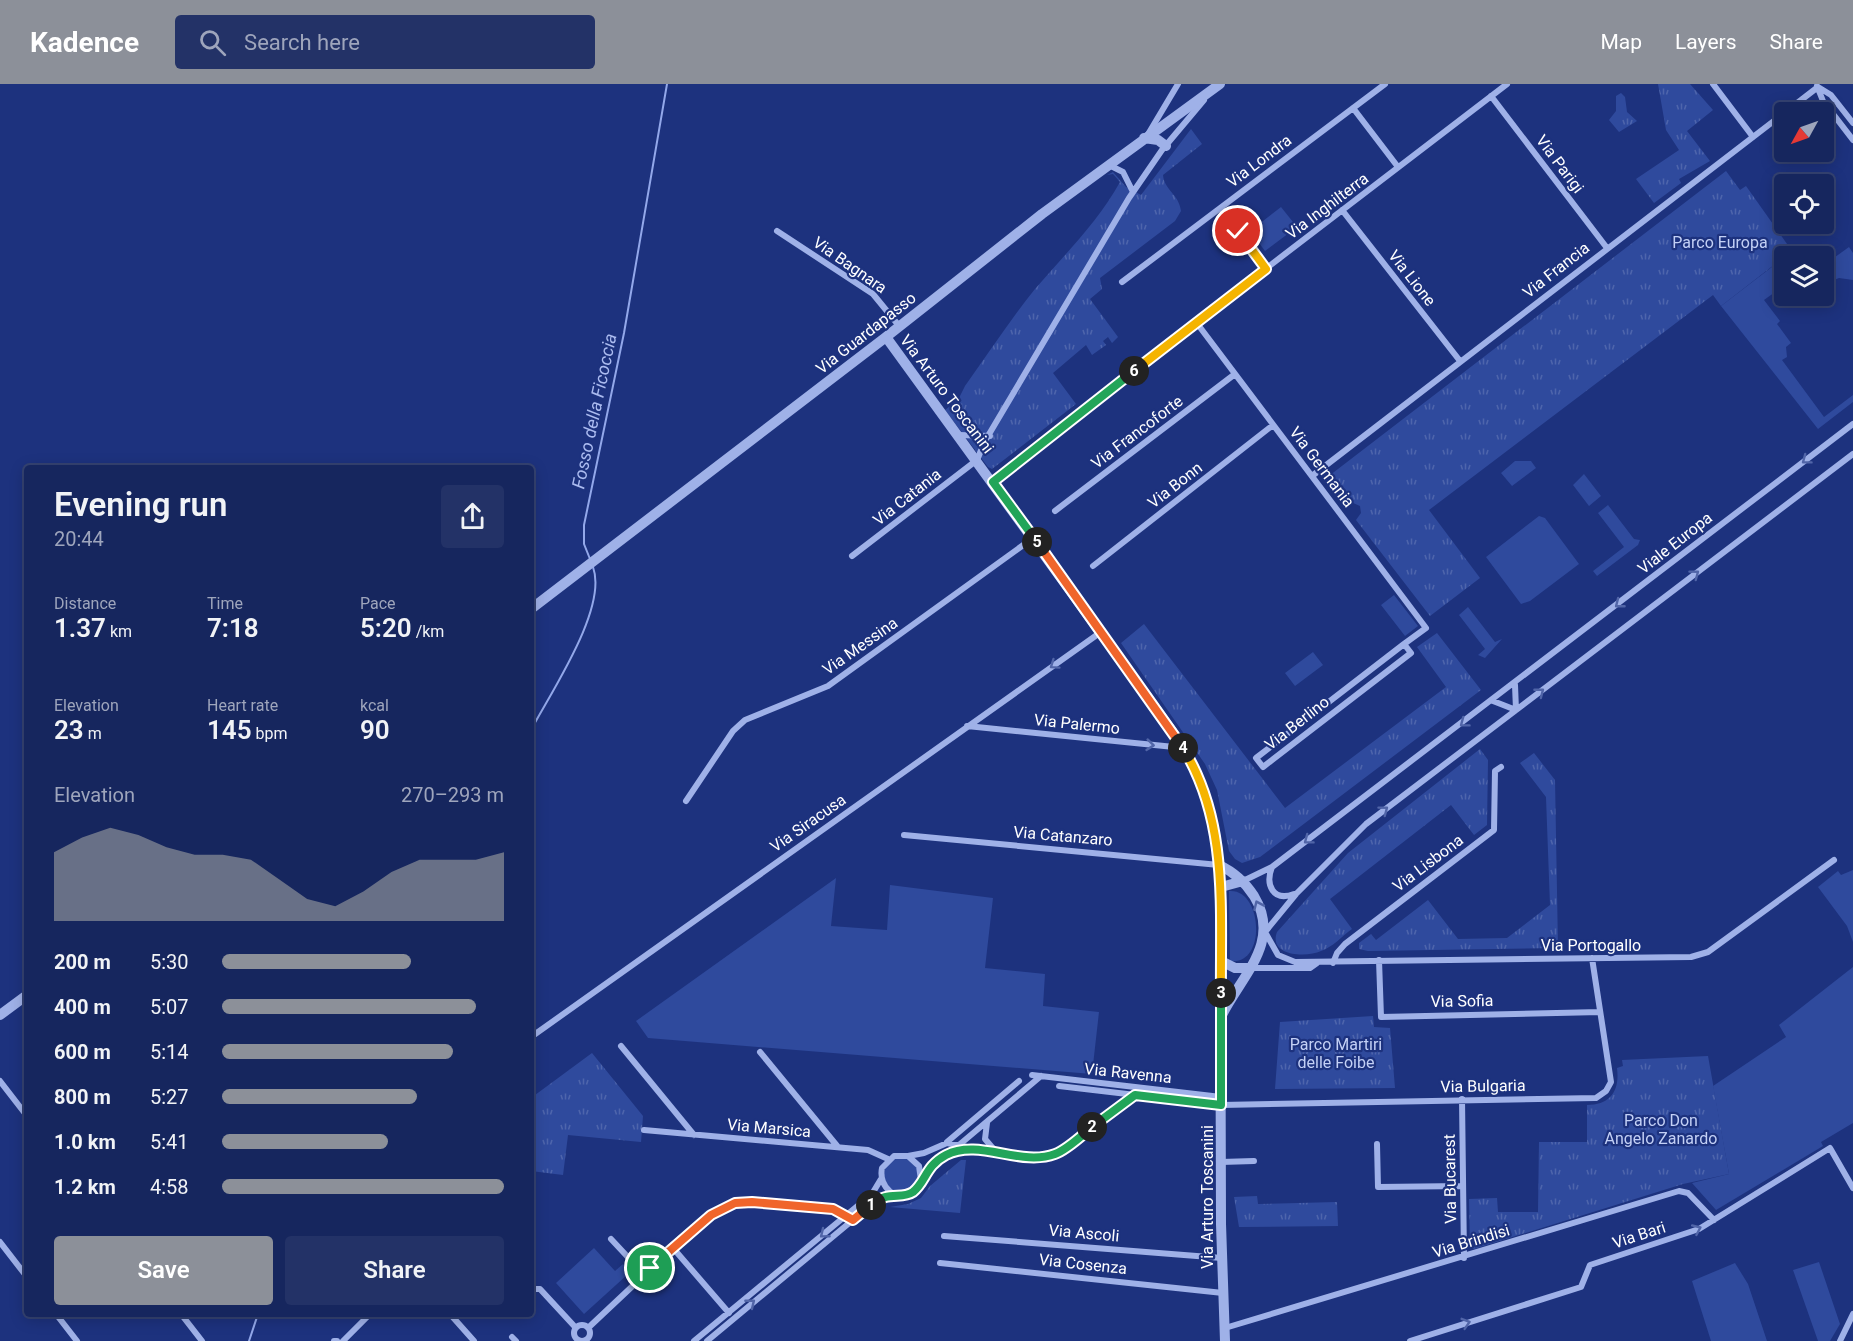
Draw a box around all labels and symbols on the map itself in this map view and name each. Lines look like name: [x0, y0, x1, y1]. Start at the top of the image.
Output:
north arrow: [1774, 102, 1834, 162]
street label: Via Londra: [1223, 130, 1295, 192]
street label: Via Parigi: [1532, 131, 1588, 197]
street label: Via Inghilterra: [1282, 169, 1372, 243]
pin: [1212, 205, 1263, 256]
street label: Via Bagnara: [809, 233, 891, 297]
park label: Parco Europa: [1672, 233, 1768, 252]
street label: Via Francia: [1519, 238, 1593, 302]
street label: Via Lione: [1384, 246, 1440, 310]
street label: Via Guardapasso: [812, 288, 920, 378]
water label: Fosso della Ficoccia: [567, 331, 621, 491]
street label: Via Arturo Toscanini: [896, 331, 998, 457]
pin: 6: [1119, 356, 1149, 386]
street label: Via Francoforte: [1087, 391, 1187, 473]
street label: Via Germania: [1286, 423, 1358, 511]
one-way arrow: [1802, 452, 1813, 463]
street label: Via Bonn: [1144, 458, 1206, 512]
street label: Via Catania: [869, 465, 945, 529]
street label: Viale Europa: [1634, 508, 1716, 578]
pin: 5: [1022, 527, 1052, 557]
one-way arrow: [1688, 570, 1699, 581]
one-way arrow: [1614, 597, 1625, 608]
street label: Via Messina: [819, 613, 901, 679]
one-way arrow: [1049, 658, 1060, 669]
one-way arrow: [1533, 689, 1544, 700]
street label: Via Berlino: [1261, 692, 1333, 754]
street label: Via Palermo: [1033, 710, 1121, 738]
one-way arrow: [1459, 716, 1470, 727]
pin: 4: [1168, 733, 1198, 763]
one-way arrow: [1146, 738, 1155, 751]
street label: Via Siracusa: [766, 790, 850, 856]
one-way arrow: [1378, 807, 1389, 818]
street label: Via Catanzaro: [1013, 822, 1113, 850]
street label: Via Lisbona: [1389, 830, 1467, 896]
one-way arrow: [1303, 833, 1314, 844]
one-way arrow: [1253, 901, 1265, 912]
street label: Via Portogallo: [1541, 936, 1641, 955]
pin: 3: [1206, 978, 1236, 1008]
street label: Via Sofia: [1430, 991, 1494, 1011]
park label: Parco Martiri delle Foibe: [1290, 1035, 1382, 1072]
street label: Via Ravenna: [1083, 1059, 1173, 1087]
street label: Via Bulgaria: [1440, 1076, 1526, 1096]
park label: Parco Don Angelo Zanardo: [1605, 1111, 1717, 1148]
pin: 2: [1077, 1112, 1107, 1142]
street label: Via Marsica: [726, 1115, 812, 1141]
street label: Via Arturo Toscanini: [1198, 1125, 1217, 1269]
street label: Via Bucarest: [1440, 1134, 1460, 1224]
pin: 1: [856, 1190, 886, 1220]
street label: Via Bari: [1610, 1218, 1668, 1252]
street label: Via Ascoli: [1048, 1220, 1120, 1246]
street label: Via Brindisi: [1430, 1220, 1512, 1262]
one-way arrow: [1691, 1224, 1702, 1236]
one-way arrow: [820, 1226, 831, 1237]
pin: [624, 1242, 675, 1293]
street label: Via Cosenza: [1038, 1250, 1128, 1278]
one-way arrow: [745, 1299, 756, 1310]
one-way arrow: [1460, 1318, 1471, 1331]

